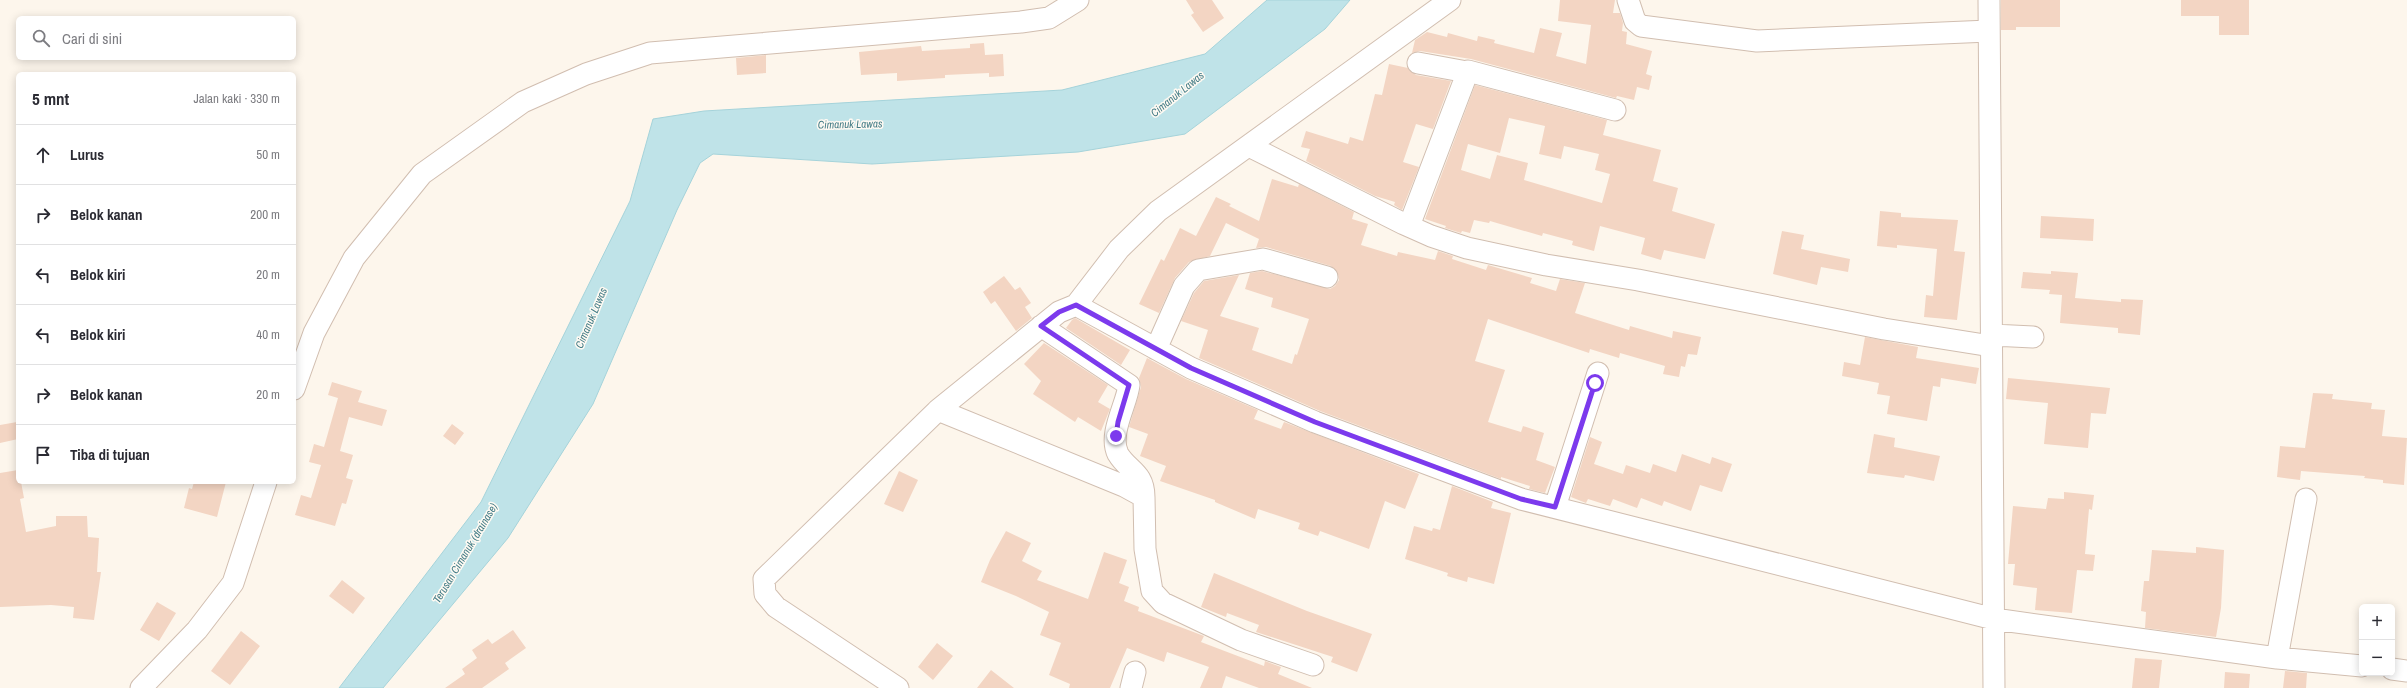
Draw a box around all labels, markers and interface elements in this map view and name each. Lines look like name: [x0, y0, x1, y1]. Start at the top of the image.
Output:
search box: [16, 16, 296, 60]
icon: search: [30, 27, 52, 49]
text: Cari di sini: [62, 28, 122, 49]
water label: Cimanuk Lawas: [1147, 68, 1207, 120]
text: 5 mnt: [32, 87, 69, 110]
text: Jalan kaki · 330 m: [193, 90, 280, 107]
water label: Cimanuk Lawas: [818, 116, 883, 132]
icon: ahead: [32, 144, 54, 166]
text: Lurus: [70, 144, 104, 165]
text: 50 m: [256, 146, 280, 163]
icon: right: [32, 204, 54, 226]
text: Belok kanan: [70, 204, 142, 225]
text: 200 m: [250, 206, 280, 223]
icon: left: [32, 264, 54, 286]
text: Belok kiri: [70, 264, 125, 285]
text: 20 m: [256, 266, 280, 283]
water label: Cimanuk Lawas: [572, 285, 610, 351]
icon: left: [32, 324, 54, 346]
text: Belok kiri: [70, 324, 125, 345]
text: 40 m: [256, 326, 280, 343]
route start: [1586, 374, 1604, 392]
icon: right: [32, 384, 54, 406]
text: Belok kanan: [70, 384, 142, 405]
text: 20 m: [256, 386, 280, 403]
route end: [1107, 427, 1125, 445]
icon: arrive: [32, 444, 54, 466]
text: Tiba di tujuan: [70, 444, 150, 465]
water label: Terusan Cimanuk (drainase): [430, 500, 500, 606]
map controls: [2359, 604, 2395, 676]
button: +: [2359, 604, 2395, 640]
button: −: [2359, 640, 2395, 676]

